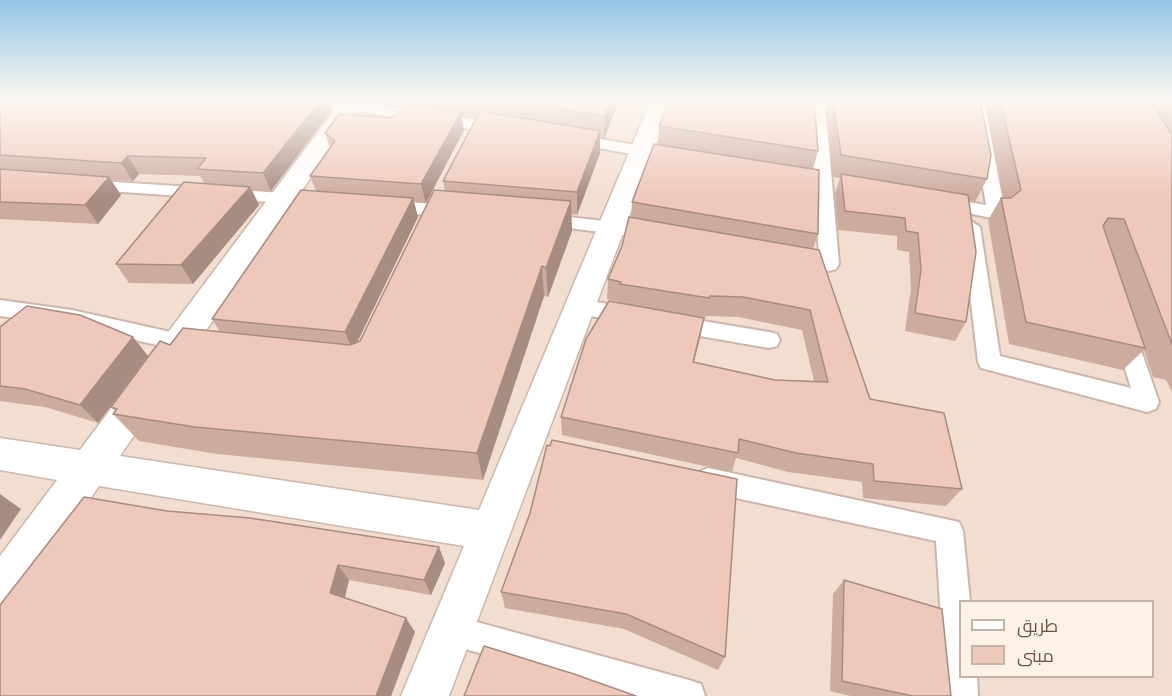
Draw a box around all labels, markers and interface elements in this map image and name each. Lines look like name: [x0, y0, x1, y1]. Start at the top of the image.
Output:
legend: [959, 600, 1154, 678]
text: طريق: [1017, 616, 1058, 637]
text: مبنى: [1017, 646, 1054, 667]

